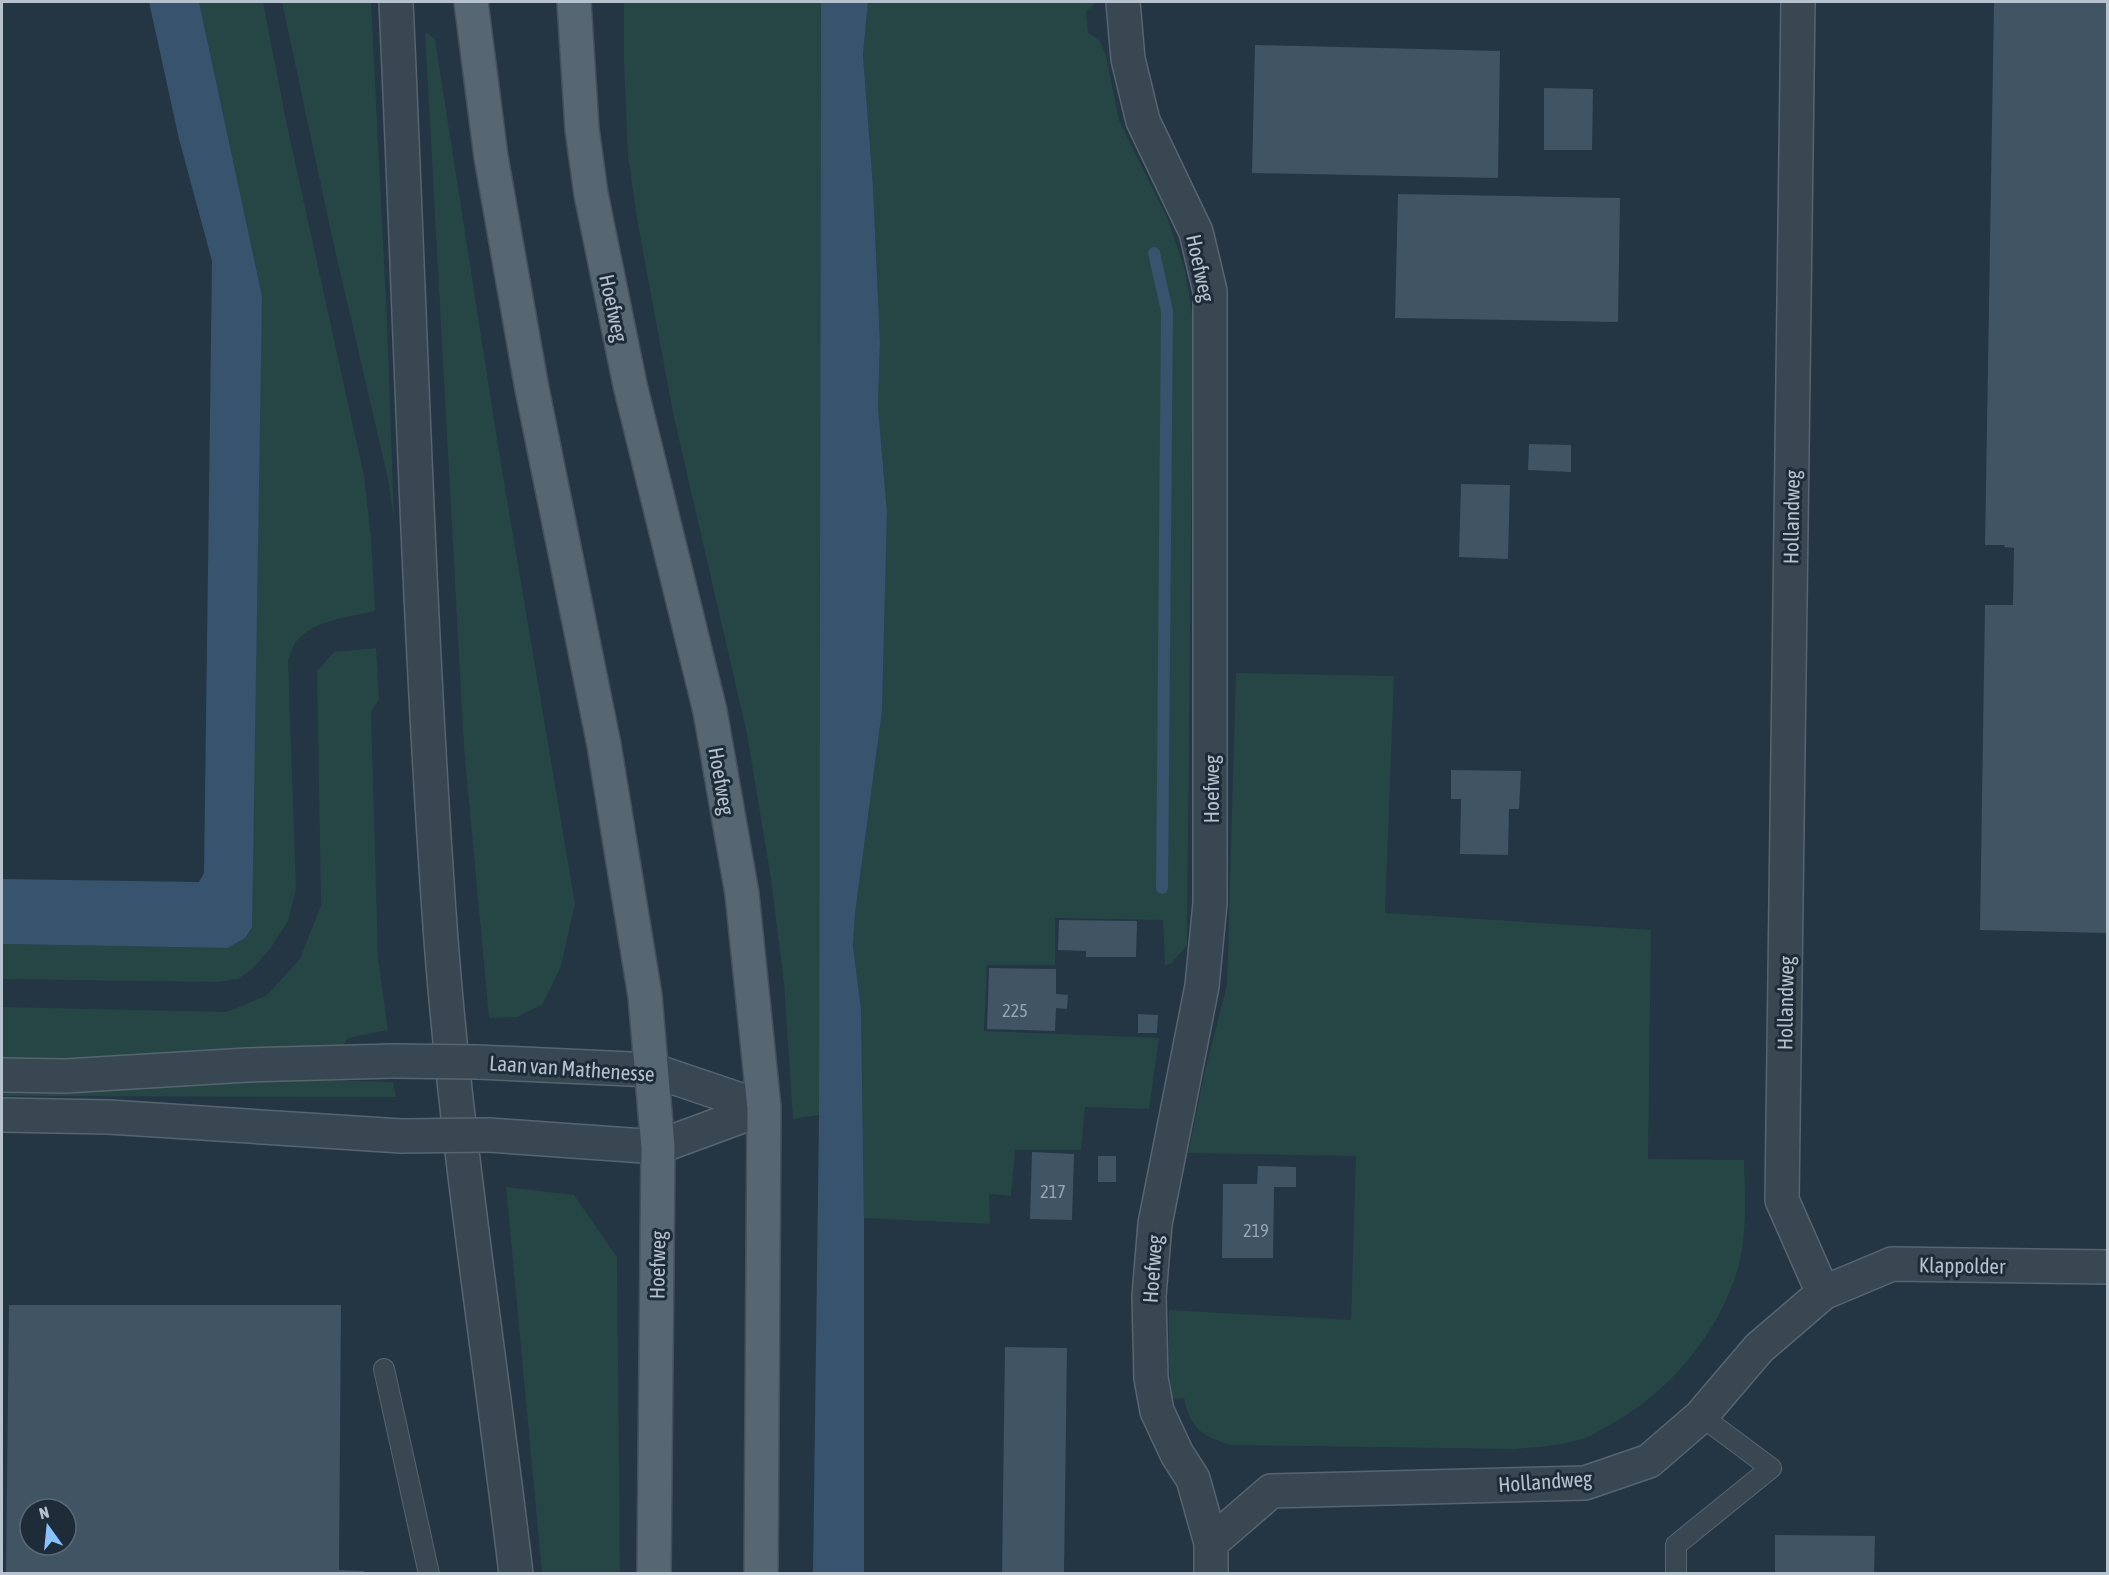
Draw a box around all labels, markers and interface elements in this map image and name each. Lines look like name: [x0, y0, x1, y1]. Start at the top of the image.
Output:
street label: Hoefweg: [1182, 232, 1220, 304]
street label: Hoefweg: [595, 272, 633, 344]
street label: Hollandweg: [1778, 470, 1804, 564]
street label: Hoefweg: [704, 745, 740, 817]
street label: Hoefweg: [1199, 755, 1223, 823]
street label: Hollandweg: [1772, 956, 1798, 1050]
house number: 225: [1002, 1000, 1028, 1021]
street label: Laan van Mathenesse: [489, 1050, 655, 1086]
house number: 217: [1040, 1181, 1066, 1202]
house number: 219: [1243, 1220, 1269, 1241]
street label: Hoefweg: [644, 1231, 670, 1299]
street label: Hoefweg: [1138, 1234, 1166, 1304]
street label: Klappolder: [1919, 1252, 2006, 1278]
street label: Hollandweg: [1497, 1466, 1593, 1496]
north arrow: [18, 1497, 78, 1557]
text: N: [37, 1503, 51, 1522]

